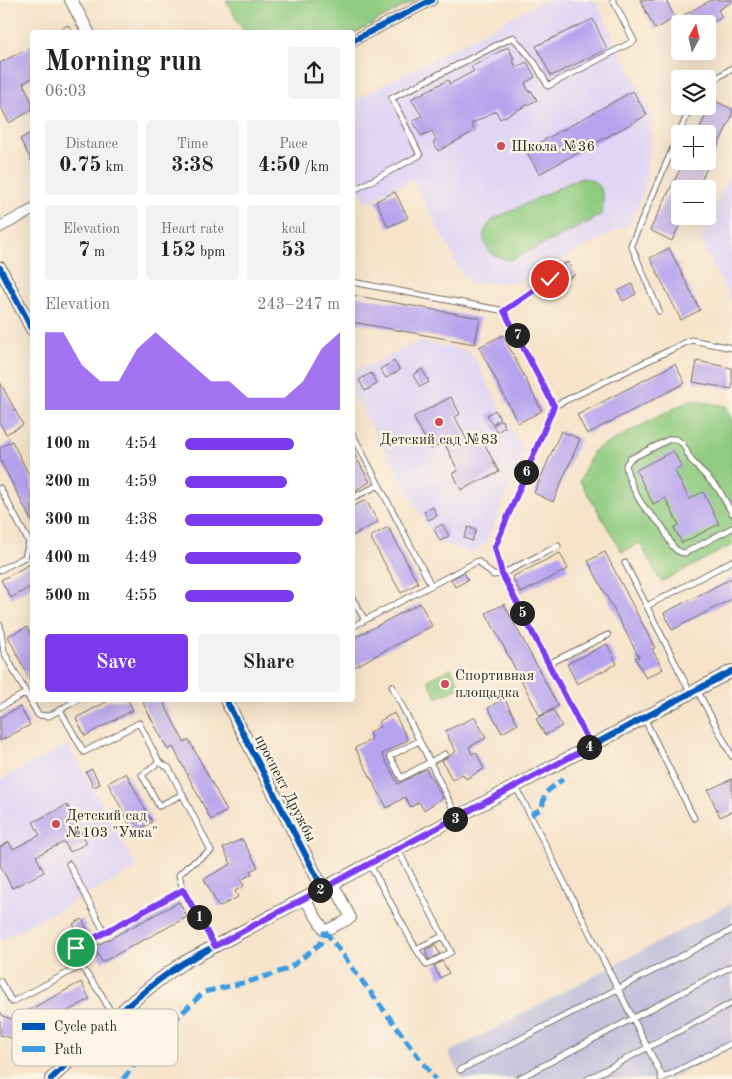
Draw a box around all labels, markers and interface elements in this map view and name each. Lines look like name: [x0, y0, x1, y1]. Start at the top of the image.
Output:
north arrow: [671, 15, 716, 60]
map controls: [671, 15, 716, 225]
button: share: [288, 47, 340, 99]
text: Morning run: [45, 49, 202, 77]
button: layers: [671, 70, 716, 115]
text: 06:03: [45, 84, 87, 100]
button: +: [671, 125, 716, 170]
text: Distance: [65, 137, 118, 151]
text: Time: [177, 137, 208, 151]
text: Pace: [279, 137, 308, 151]
marker: Школа №36: [495, 140, 507, 152]
place label: Школа №36: [511, 140, 595, 155]
text: 0.75: [59, 155, 102, 176]
text: 3:38: [171, 155, 214, 176]
text: 4:50: [258, 155, 300, 176]
text: km: [102, 160, 124, 174]
text: /km: [300, 160, 329, 174]
button: −: [671, 180, 716, 225]
text: Elevation: [63, 222, 120, 236]
text: Heart rate: [161, 222, 224, 236]
text: kcal: [281, 222, 306, 236]
text: 7: [78, 240, 90, 261]
text: 152: [159, 240, 196, 261]
text: 53: [281, 240, 306, 261]
text: m: [90, 245, 105, 259]
text: bpm: [196, 245, 226, 259]
pin: [529, 258, 571, 300]
icon: check: [536, 265, 564, 293]
text: Elevation: [45, 297, 110, 313]
text: 243–247 m: [257, 297, 340, 313]
pin: 7: [504, 322, 530, 348]
text: 7: [513, 328, 522, 342]
marker: Детский сад №83: [433, 416, 445, 428]
place label: Детский сад №83: [380, 433, 498, 448]
text: 100 m: [45, 436, 90, 452]
text: 4:54: [125, 436, 157, 452]
pin: 6: [514, 460, 538, 484]
text: 6: [522, 465, 531, 479]
text: 200 m: [45, 474, 90, 490]
text: 4:59: [125, 474, 157, 490]
text: 300 m: [45, 512, 90, 528]
text: 4:38: [125, 512, 157, 528]
text: 400 m: [45, 550, 90, 566]
text: 4:49: [125, 550, 157, 566]
text: 500 m: [45, 588, 90, 604]
text: 4:55: [125, 588, 157, 604]
pin: 5: [510, 600, 534, 626]
text: 5: [518, 606, 527, 620]
button: Save: [45, 634, 188, 692]
button: Share: [198, 634, 340, 692]
place label: Спортивная площадка: [455, 669, 534, 701]
marker: Спортивная площадка: [439, 678, 451, 690]
street label: проспект Дружбы: [251, 733, 318, 845]
pin: 4: [576, 734, 602, 760]
text: 4: [585, 740, 594, 754]
pin: 3: [442, 806, 468, 832]
place label: Детский сад №103 "Умка": [66, 809, 158, 841]
text: 3: [451, 812, 460, 826]
marker: Детский сад №103 "Умка": [50, 818, 62, 830]
pin: 2: [308, 878, 332, 902]
text: 2: [316, 883, 325, 897]
pin: 1: [186, 904, 212, 930]
text: 1: [195, 910, 204, 924]
pin: [55, 927, 97, 969]
icon: arrive: [62, 934, 90, 962]
legend: [12, 1009, 178, 1066]
text: Cycle path: [54, 1020, 117, 1034]
text: Path: [54, 1043, 83, 1057]

